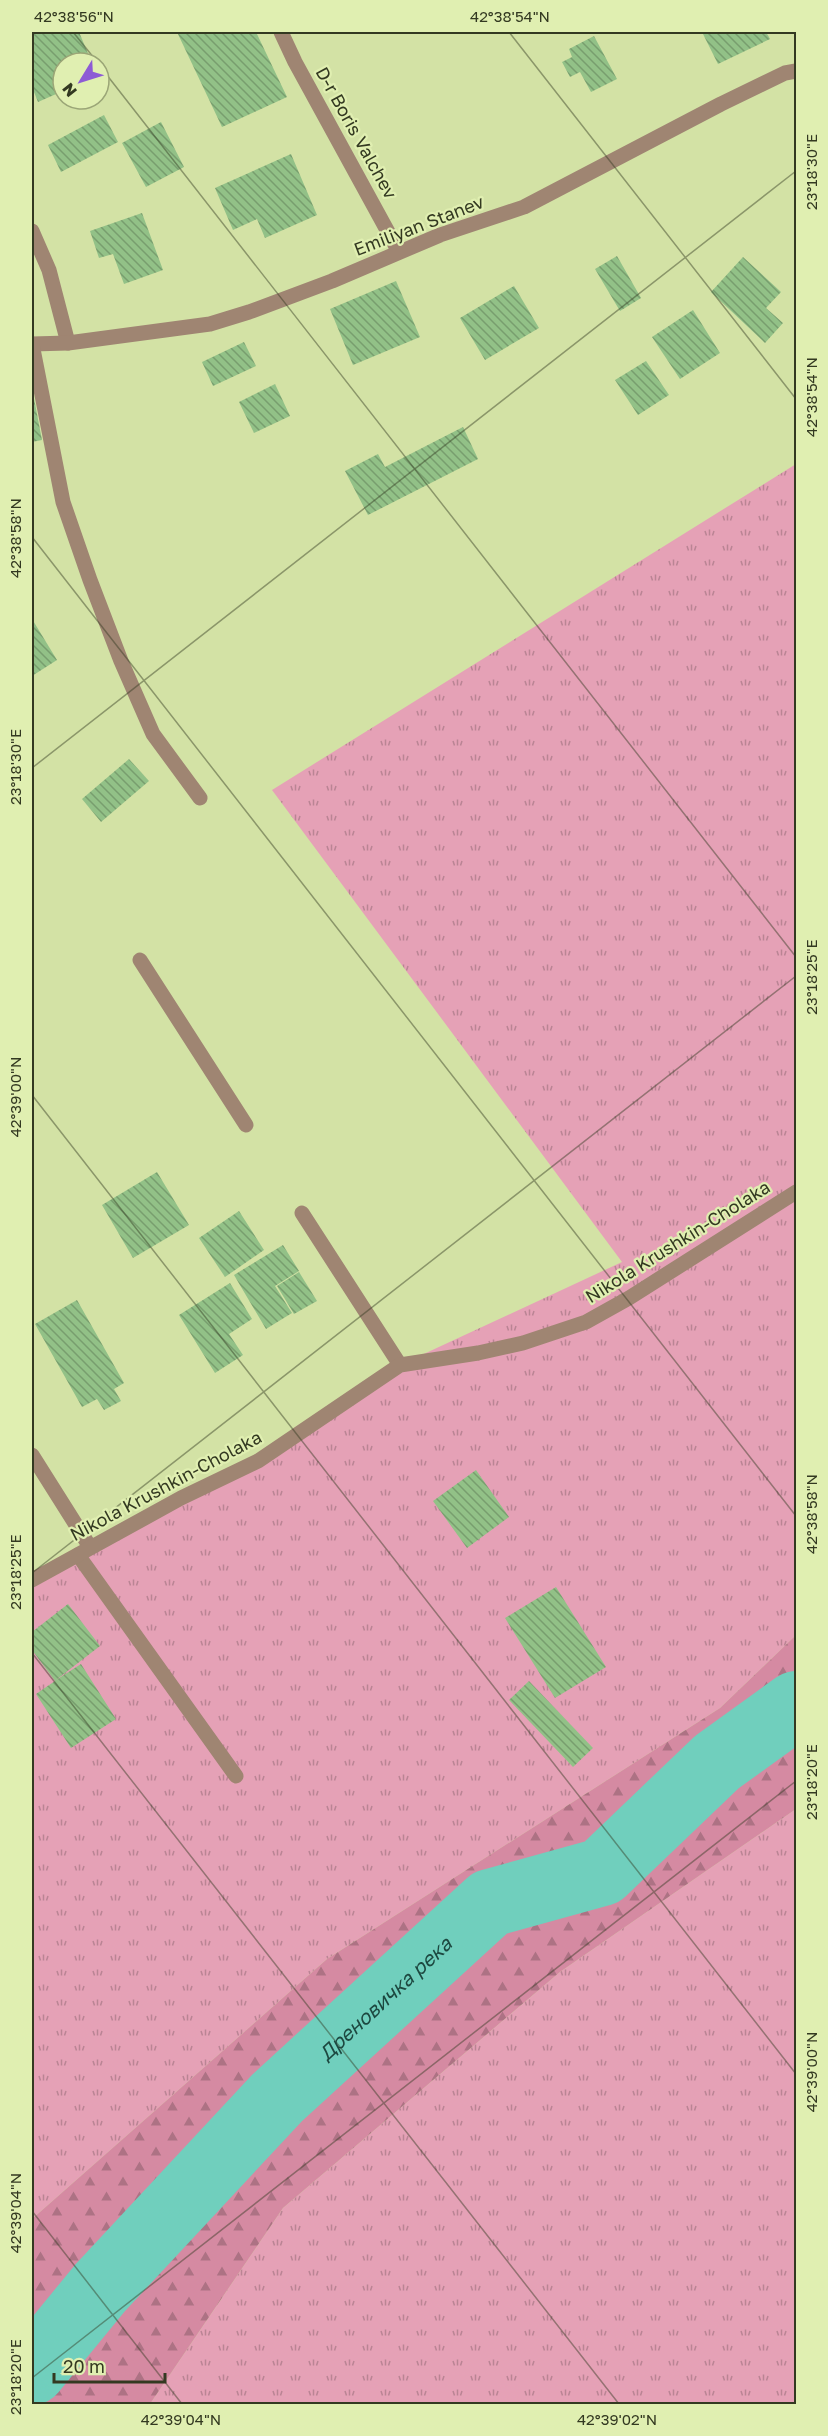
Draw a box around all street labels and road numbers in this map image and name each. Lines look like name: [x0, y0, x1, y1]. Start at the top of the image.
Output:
street label: D-r Boris Valchev: [312, 63, 402, 202]
street label: Emiliyan Stanev: [351, 190, 487, 260]
street label: Nikola Krushkin-Cholaka: [581, 1175, 774, 1307]
street label: Nikola Krushkin-Cholaka: [66, 1425, 265, 1545]

